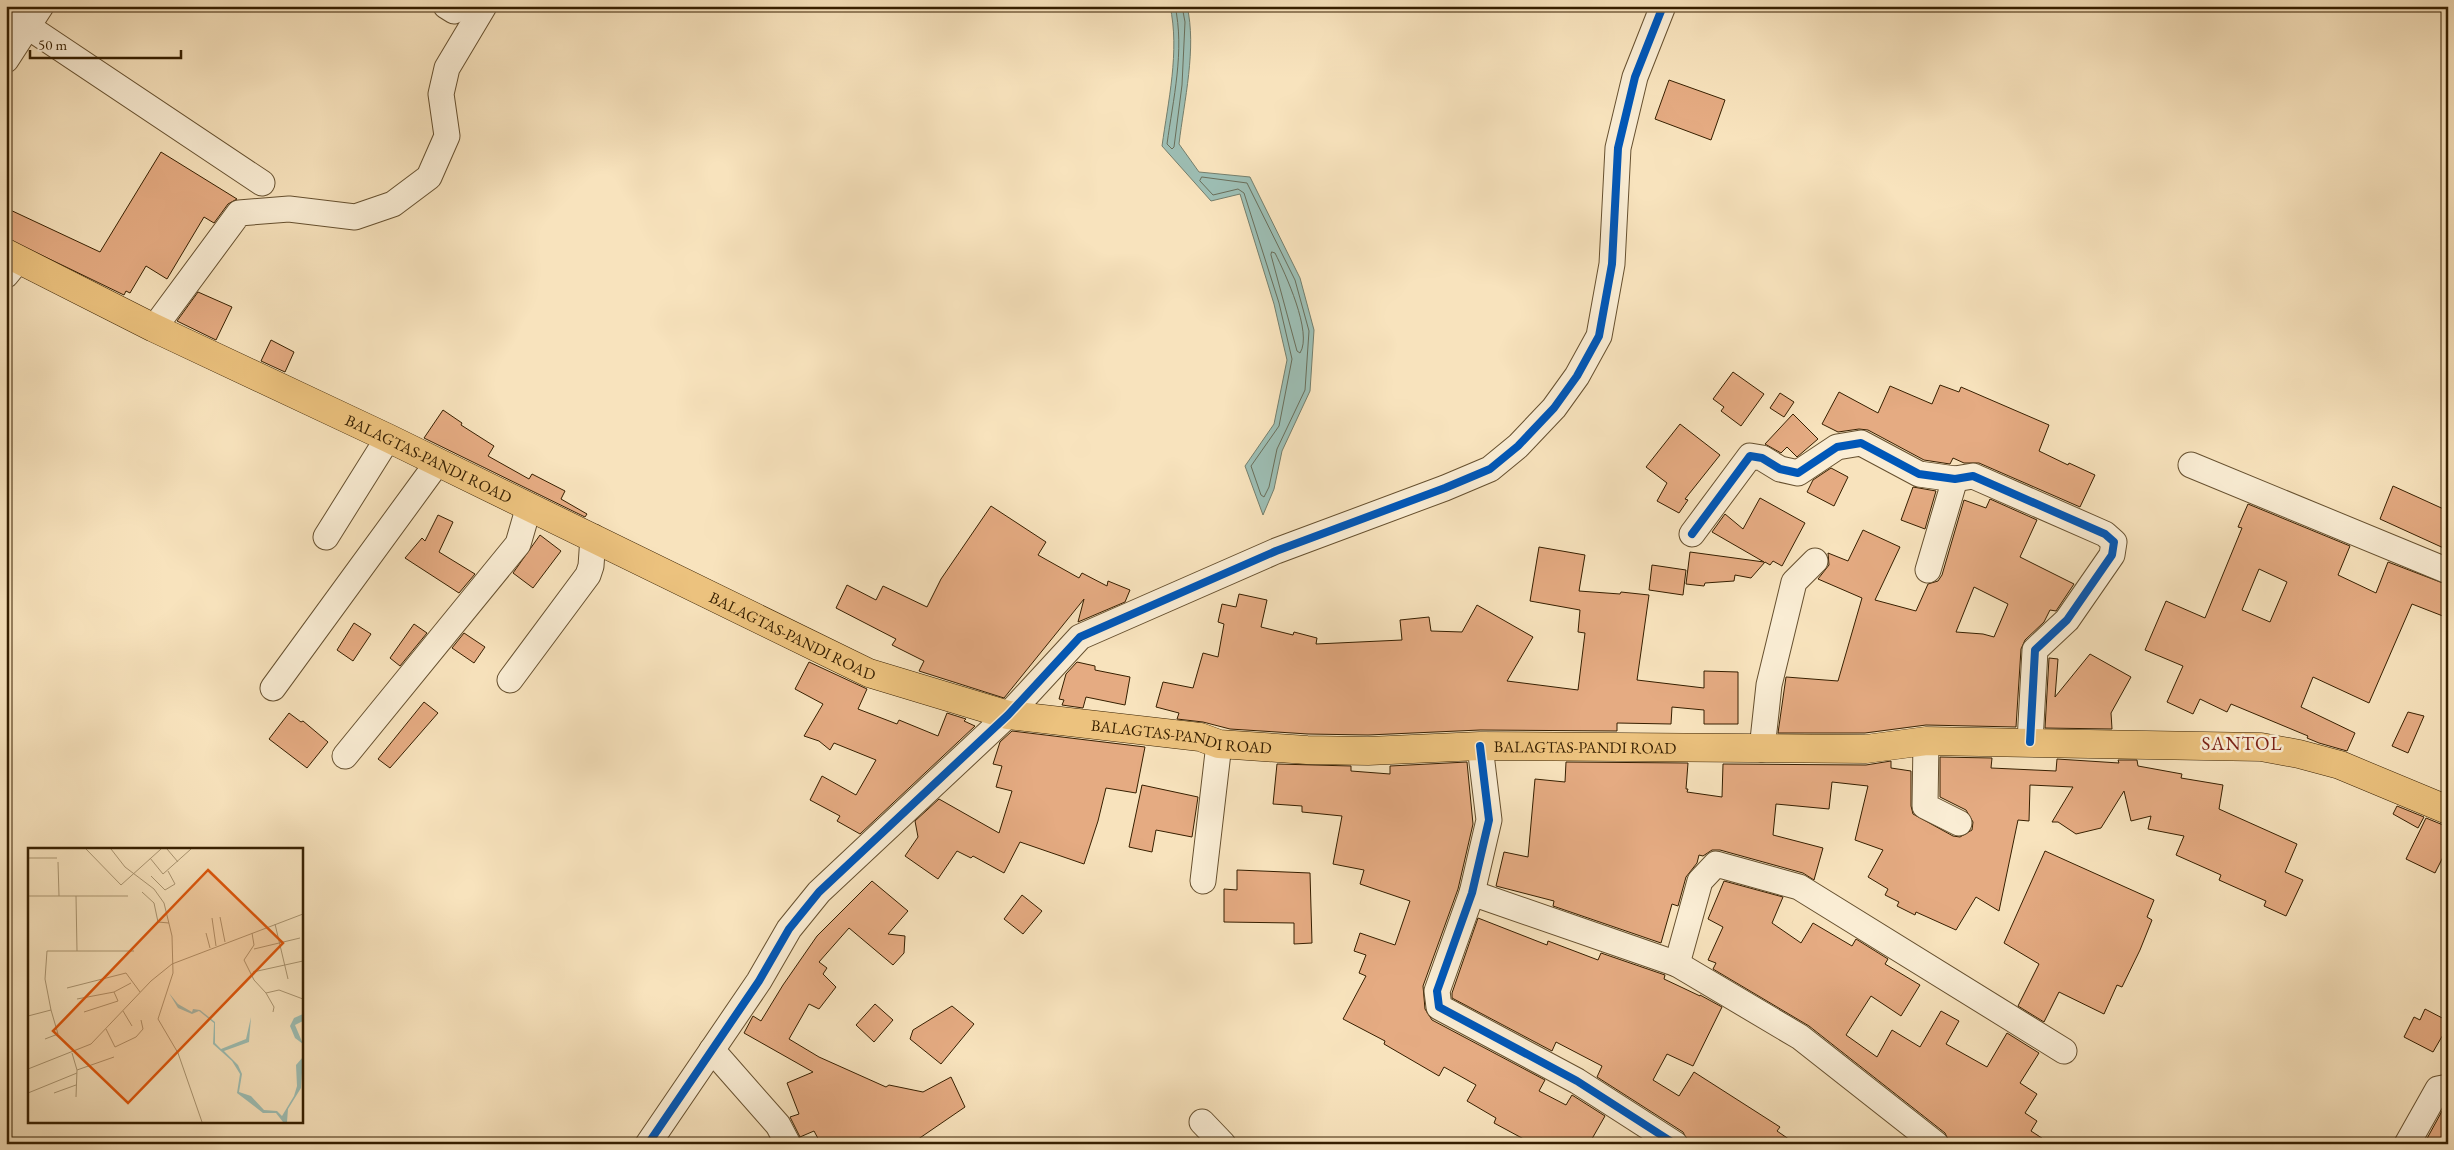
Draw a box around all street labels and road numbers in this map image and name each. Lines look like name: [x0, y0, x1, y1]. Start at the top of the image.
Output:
street label: BALAGTAS-PANDI ROAD: [342, 409, 515, 508]
street label: BALAGTAS-PANDI ROAD: [706, 587, 878, 685]
street label: BALAGTAS-PANDI ROAD: [1090, 715, 1272, 759]
street label: BALAGTAS-PANDI ROAD: [1494, 736, 1677, 759]

